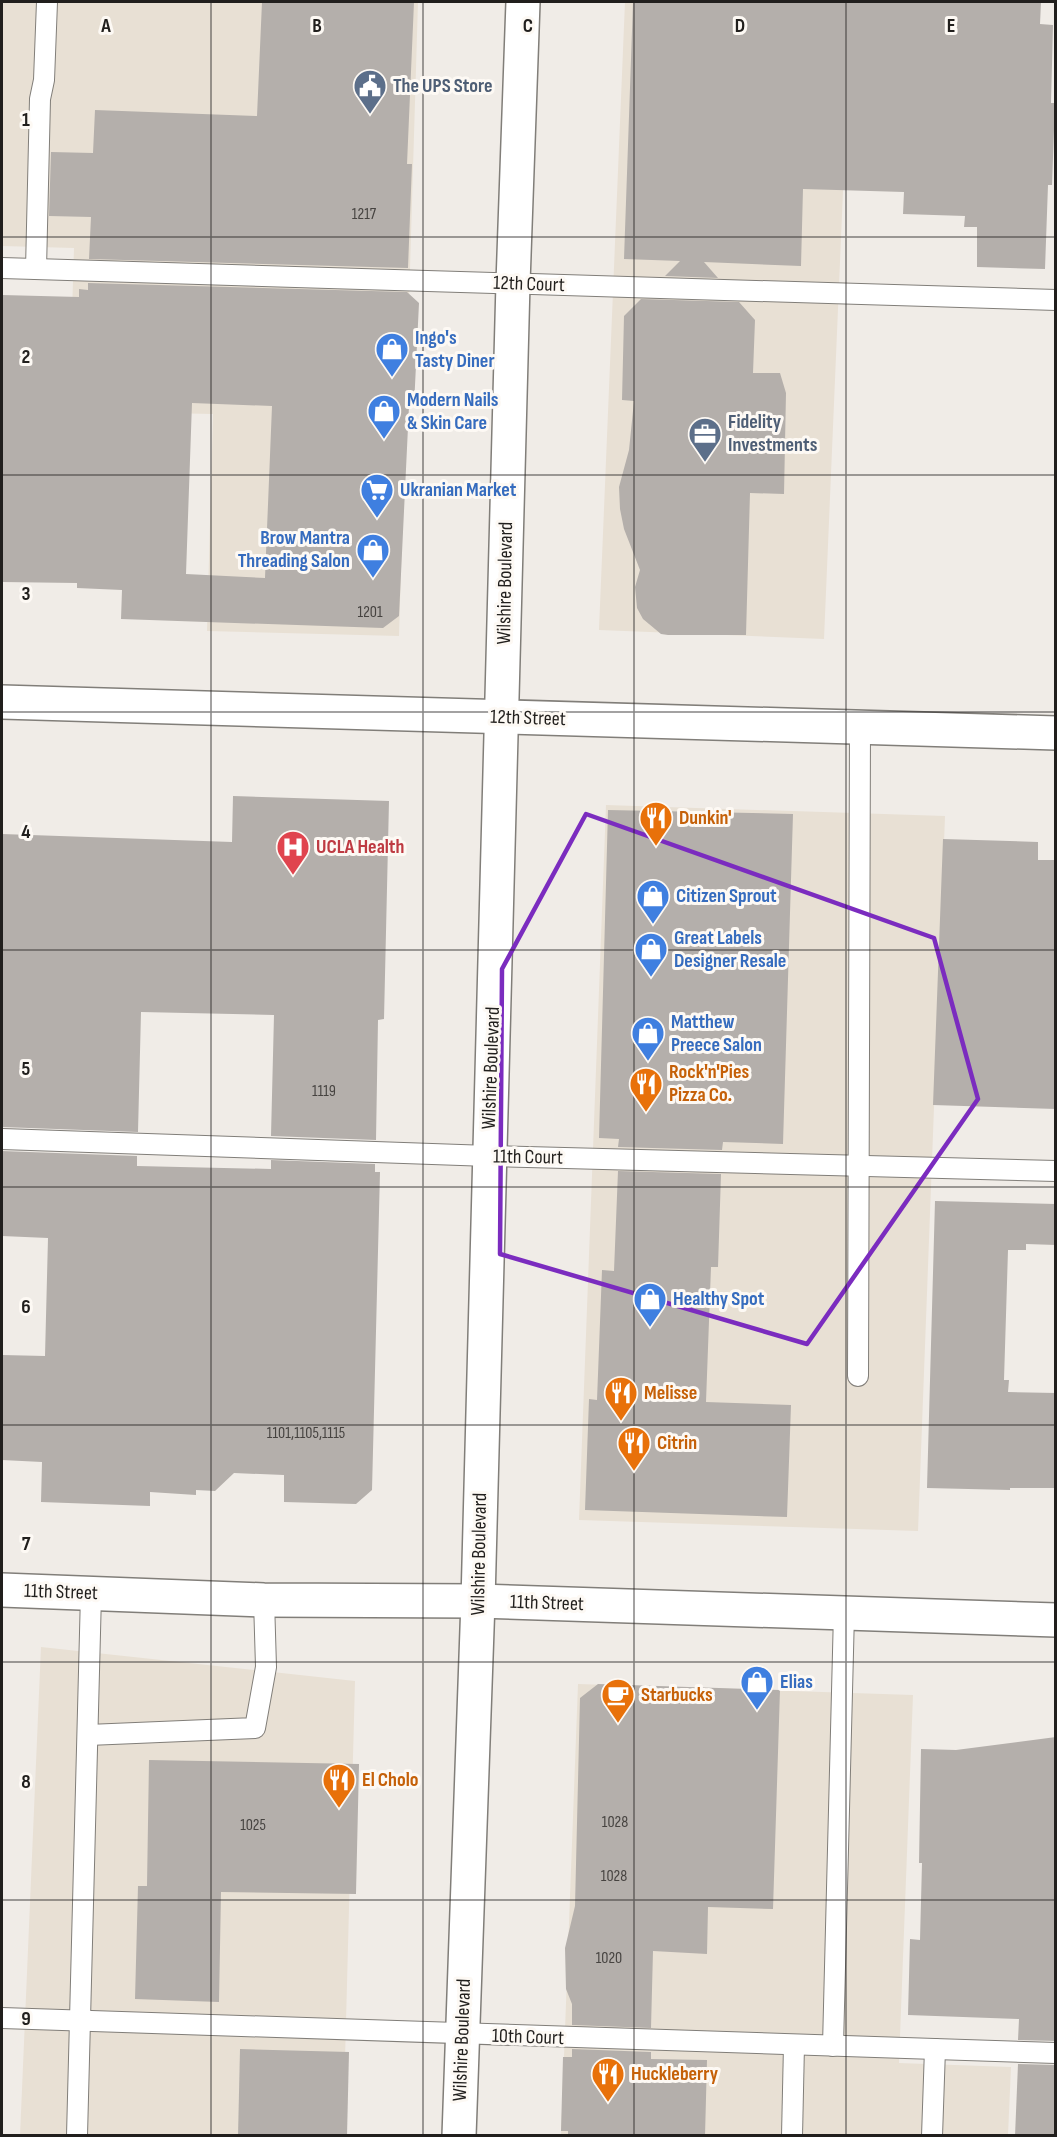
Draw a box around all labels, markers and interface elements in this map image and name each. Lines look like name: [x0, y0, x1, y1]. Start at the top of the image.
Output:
text: A: [100, 14, 111, 38]
text: B: [312, 14, 322, 38]
text: C: [523, 14, 533, 38]
text: D: [735, 14, 745, 38]
text: E: [947, 14, 955, 38]
public building icon: The UPS Store: [352, 68, 388, 115]
place label: The UPS Store: [393, 74, 493, 98]
text: 1: [22, 108, 30, 132]
house number: 1217: [352, 205, 377, 224]
street label: 12th Court: [493, 271, 565, 297]
place label: Ingo's Tasty Diner: [415, 326, 495, 373]
shop icon: Ingo's Tasty Diner: [374, 331, 410, 378]
text: 2: [22, 345, 30, 369]
place label: Modern Nails & Skin Care: [407, 388, 499, 435]
shop icon: Modern Nails & Skin Care: [366, 393, 402, 440]
place label: Fidelity Investments: [728, 410, 818, 457]
office icon: Fidelity Investments: [687, 416, 723, 463]
supermarket icon: Ukranian Market: [359, 472, 395, 519]
place label: Ukranian Market: [400, 478, 517, 502]
street label: Wilshire Boulevard: [492, 521, 518, 645]
place label: Brow Mantra Threading Salon: [238, 526, 350, 573]
shop icon: Brow Mantra Threading Salon: [355, 532, 391, 579]
text: 3: [22, 582, 31, 606]
house number: 1201: [357, 603, 383, 622]
street label: 12th Street: [490, 705, 566, 731]
restaurant icon: Dunkin': [638, 800, 674, 847]
place label: Dunkin': [679, 806, 732, 830]
text: 4: [21, 820, 31, 844]
hospital icon: UCLA Health: [275, 829, 311, 876]
place label: UCLA Health: [316, 835, 404, 859]
shop icon: Citizen Sprout: [635, 878, 671, 925]
place label: Citizen Sprout: [676, 884, 777, 908]
place label: Great Labels Designer Resale: [674, 926, 786, 973]
shop icon: Great Labels Designer Resale: [633, 931, 669, 978]
street label: Wilshire Boulevard: [477, 1006, 505, 1130]
place label: Matthew Preece Salon: [671, 1010, 762, 1057]
shop icon: Matthew Preece Salon: [630, 1015, 666, 1062]
text: 5: [22, 1057, 31, 1081]
place label: Rock'n'Pies Pizza Co.: [669, 1060, 749, 1107]
restaurant icon: Rock'n'Pies Pizza Co.: [628, 1066, 664, 1113]
house number: 1119: [312, 1082, 336, 1101]
street label: 11th Court: [493, 1144, 563, 1170]
shop icon: Healthy Spot: [632, 1281, 668, 1328]
place label: Healthy Spot: [673, 1287, 765, 1311]
text: 6: [21, 1295, 31, 1319]
restaurant icon: Melisse: [603, 1375, 639, 1422]
place label: Melisse: [644, 1381, 697, 1405]
house number: 1101,1105,1115: [267, 1424, 345, 1443]
restaurant icon: Citrin: [616, 1425, 652, 1472]
place label: Citrin: [657, 1431, 697, 1455]
street label: Wilshire Boulevard: [466, 1492, 492, 1616]
text: 7: [22, 1532, 31, 1556]
street label: 11th Street: [24, 1579, 98, 1605]
street label: 11th Street: [510, 1590, 584, 1616]
shop icon: Elias: [739, 1664, 775, 1711]
place label: Elias: [780, 1670, 813, 1694]
cafe icon: Starbucks: [600, 1677, 636, 1724]
place label: Starbucks: [641, 1683, 713, 1707]
restaurant icon: El Cholo: [321, 1762, 357, 1809]
place label: El Cholo: [362, 1768, 419, 1792]
text: 8: [21, 1770, 31, 1794]
house number: 1028: [602, 1813, 628, 1832]
house number: 1025: [240, 1816, 266, 1835]
house number: 1028: [601, 1867, 627, 1886]
house number: 1020: [596, 1949, 622, 1968]
street label: Wilshire Boulevard: [448, 1978, 476, 2102]
text: 9: [21, 2007, 31, 2031]
street label: 10th Court: [492, 2024, 564, 2050]
restaurant icon: Huckleberry: [590, 2056, 626, 2103]
place label: Huckleberry: [631, 2062, 719, 2086]

